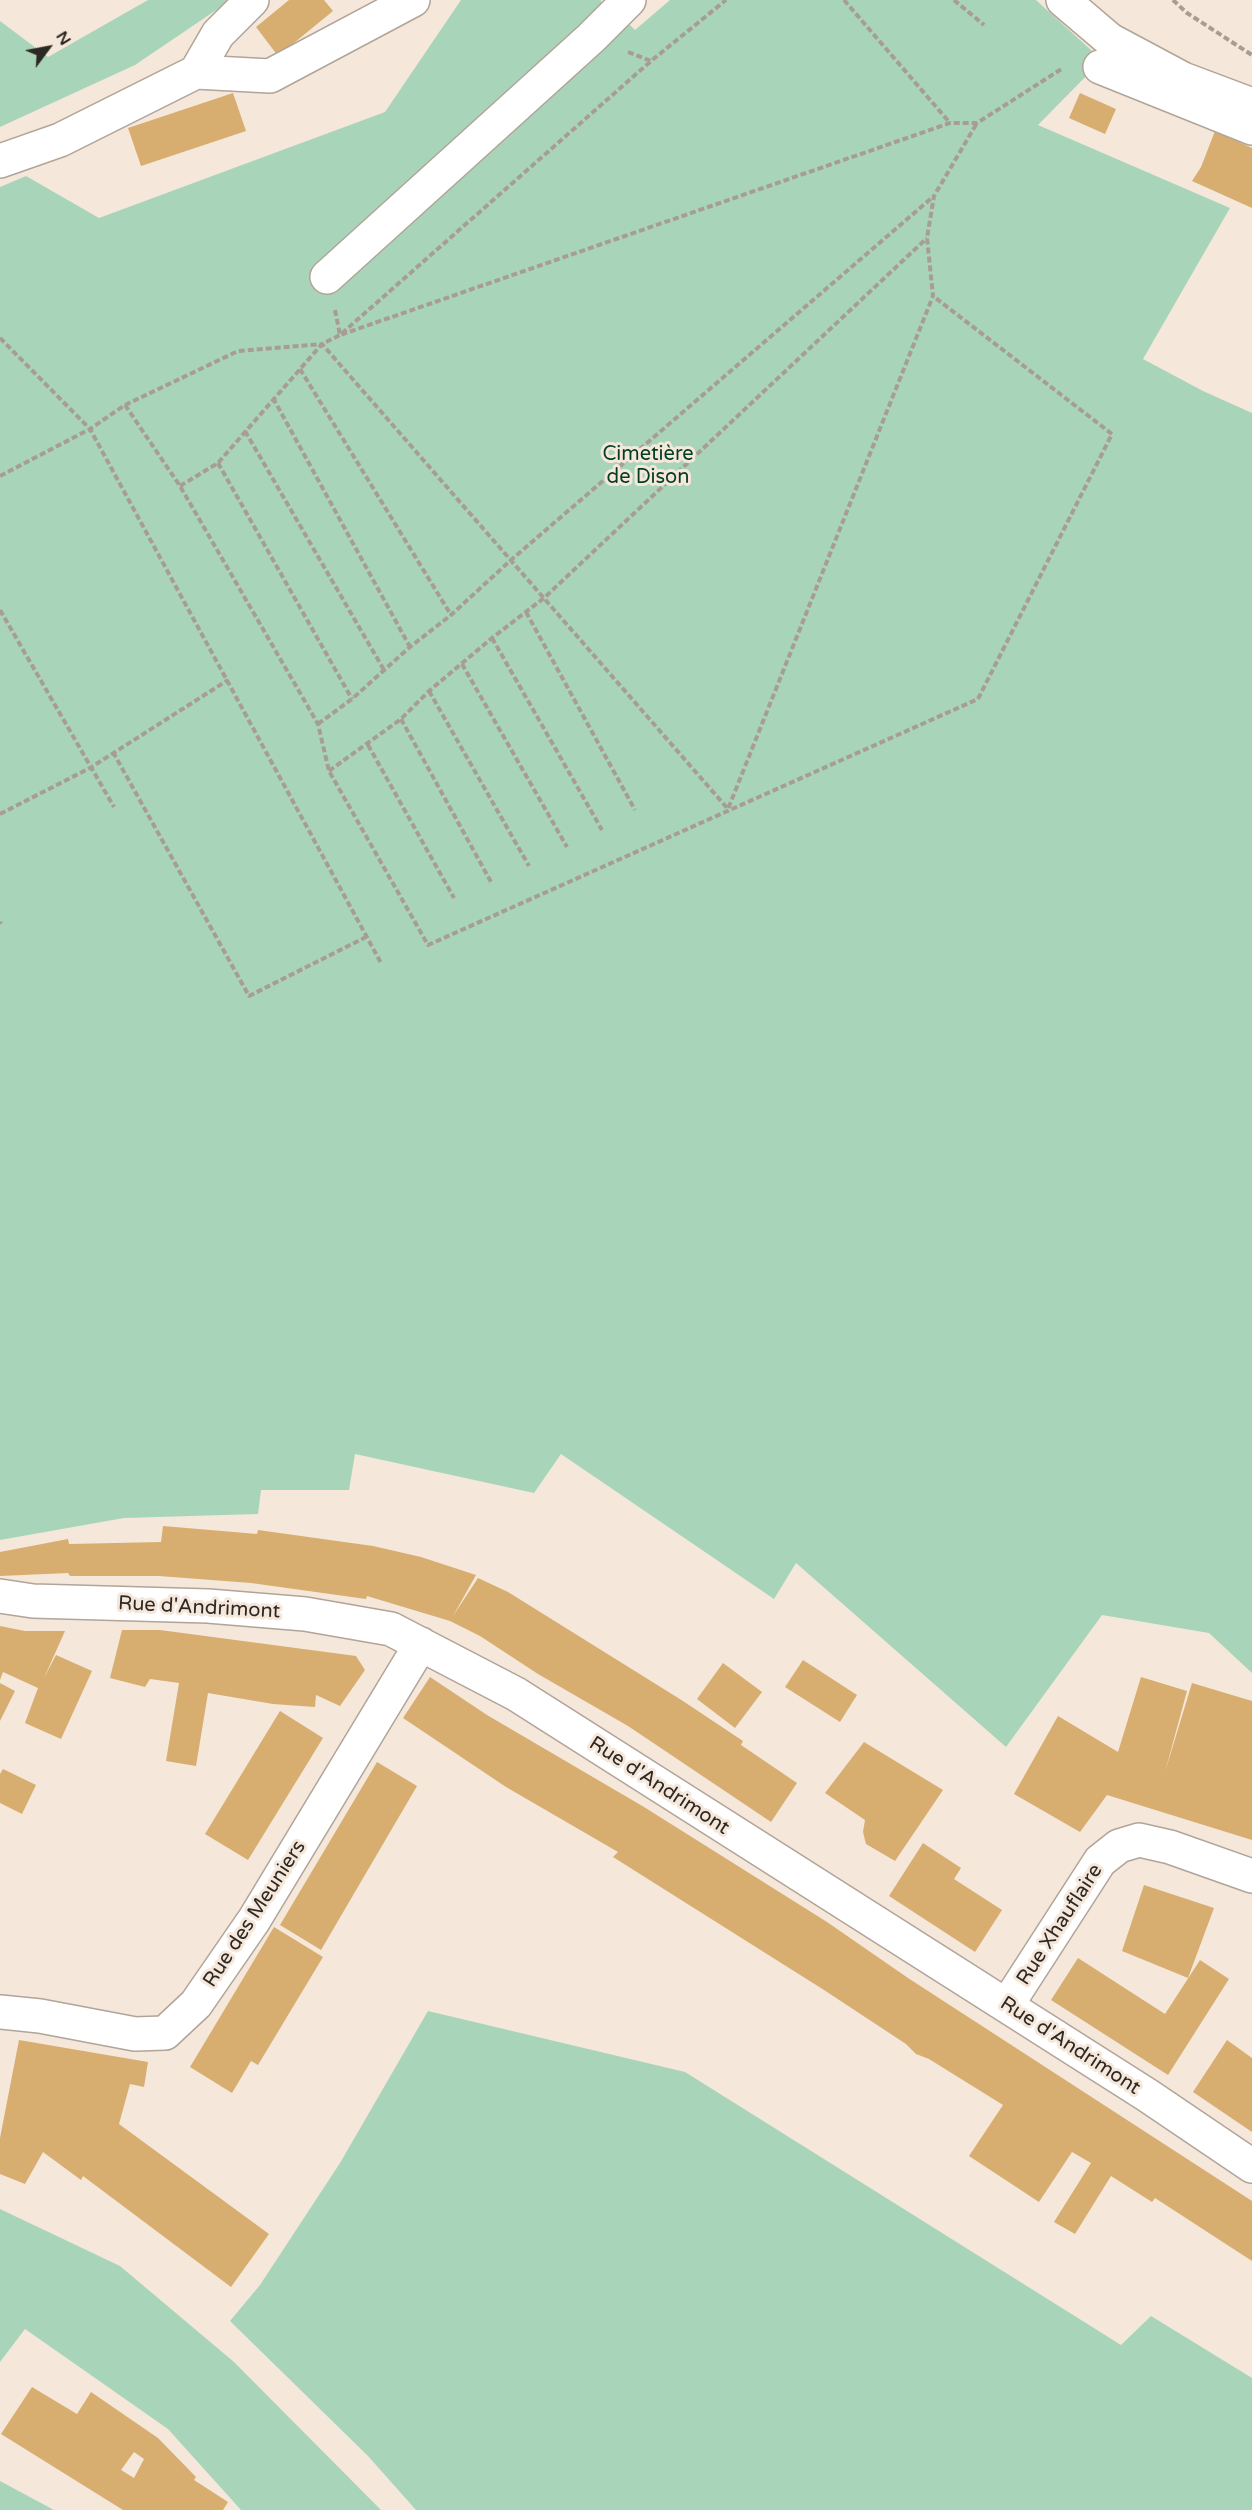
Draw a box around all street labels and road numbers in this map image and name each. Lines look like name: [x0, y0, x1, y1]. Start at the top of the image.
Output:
street label: Rue d'Andrimont: [117, 1592, 281, 1624]
street label: Rue d'Andrimont: [584, 1732, 734, 1840]
street label: Rue des Meuniers: [199, 1836, 311, 1992]
street label: Rue Xhauflaire: [1012, 1860, 1108, 1990]
street label: Rue d'Andrimont: [995, 1992, 1145, 2100]

